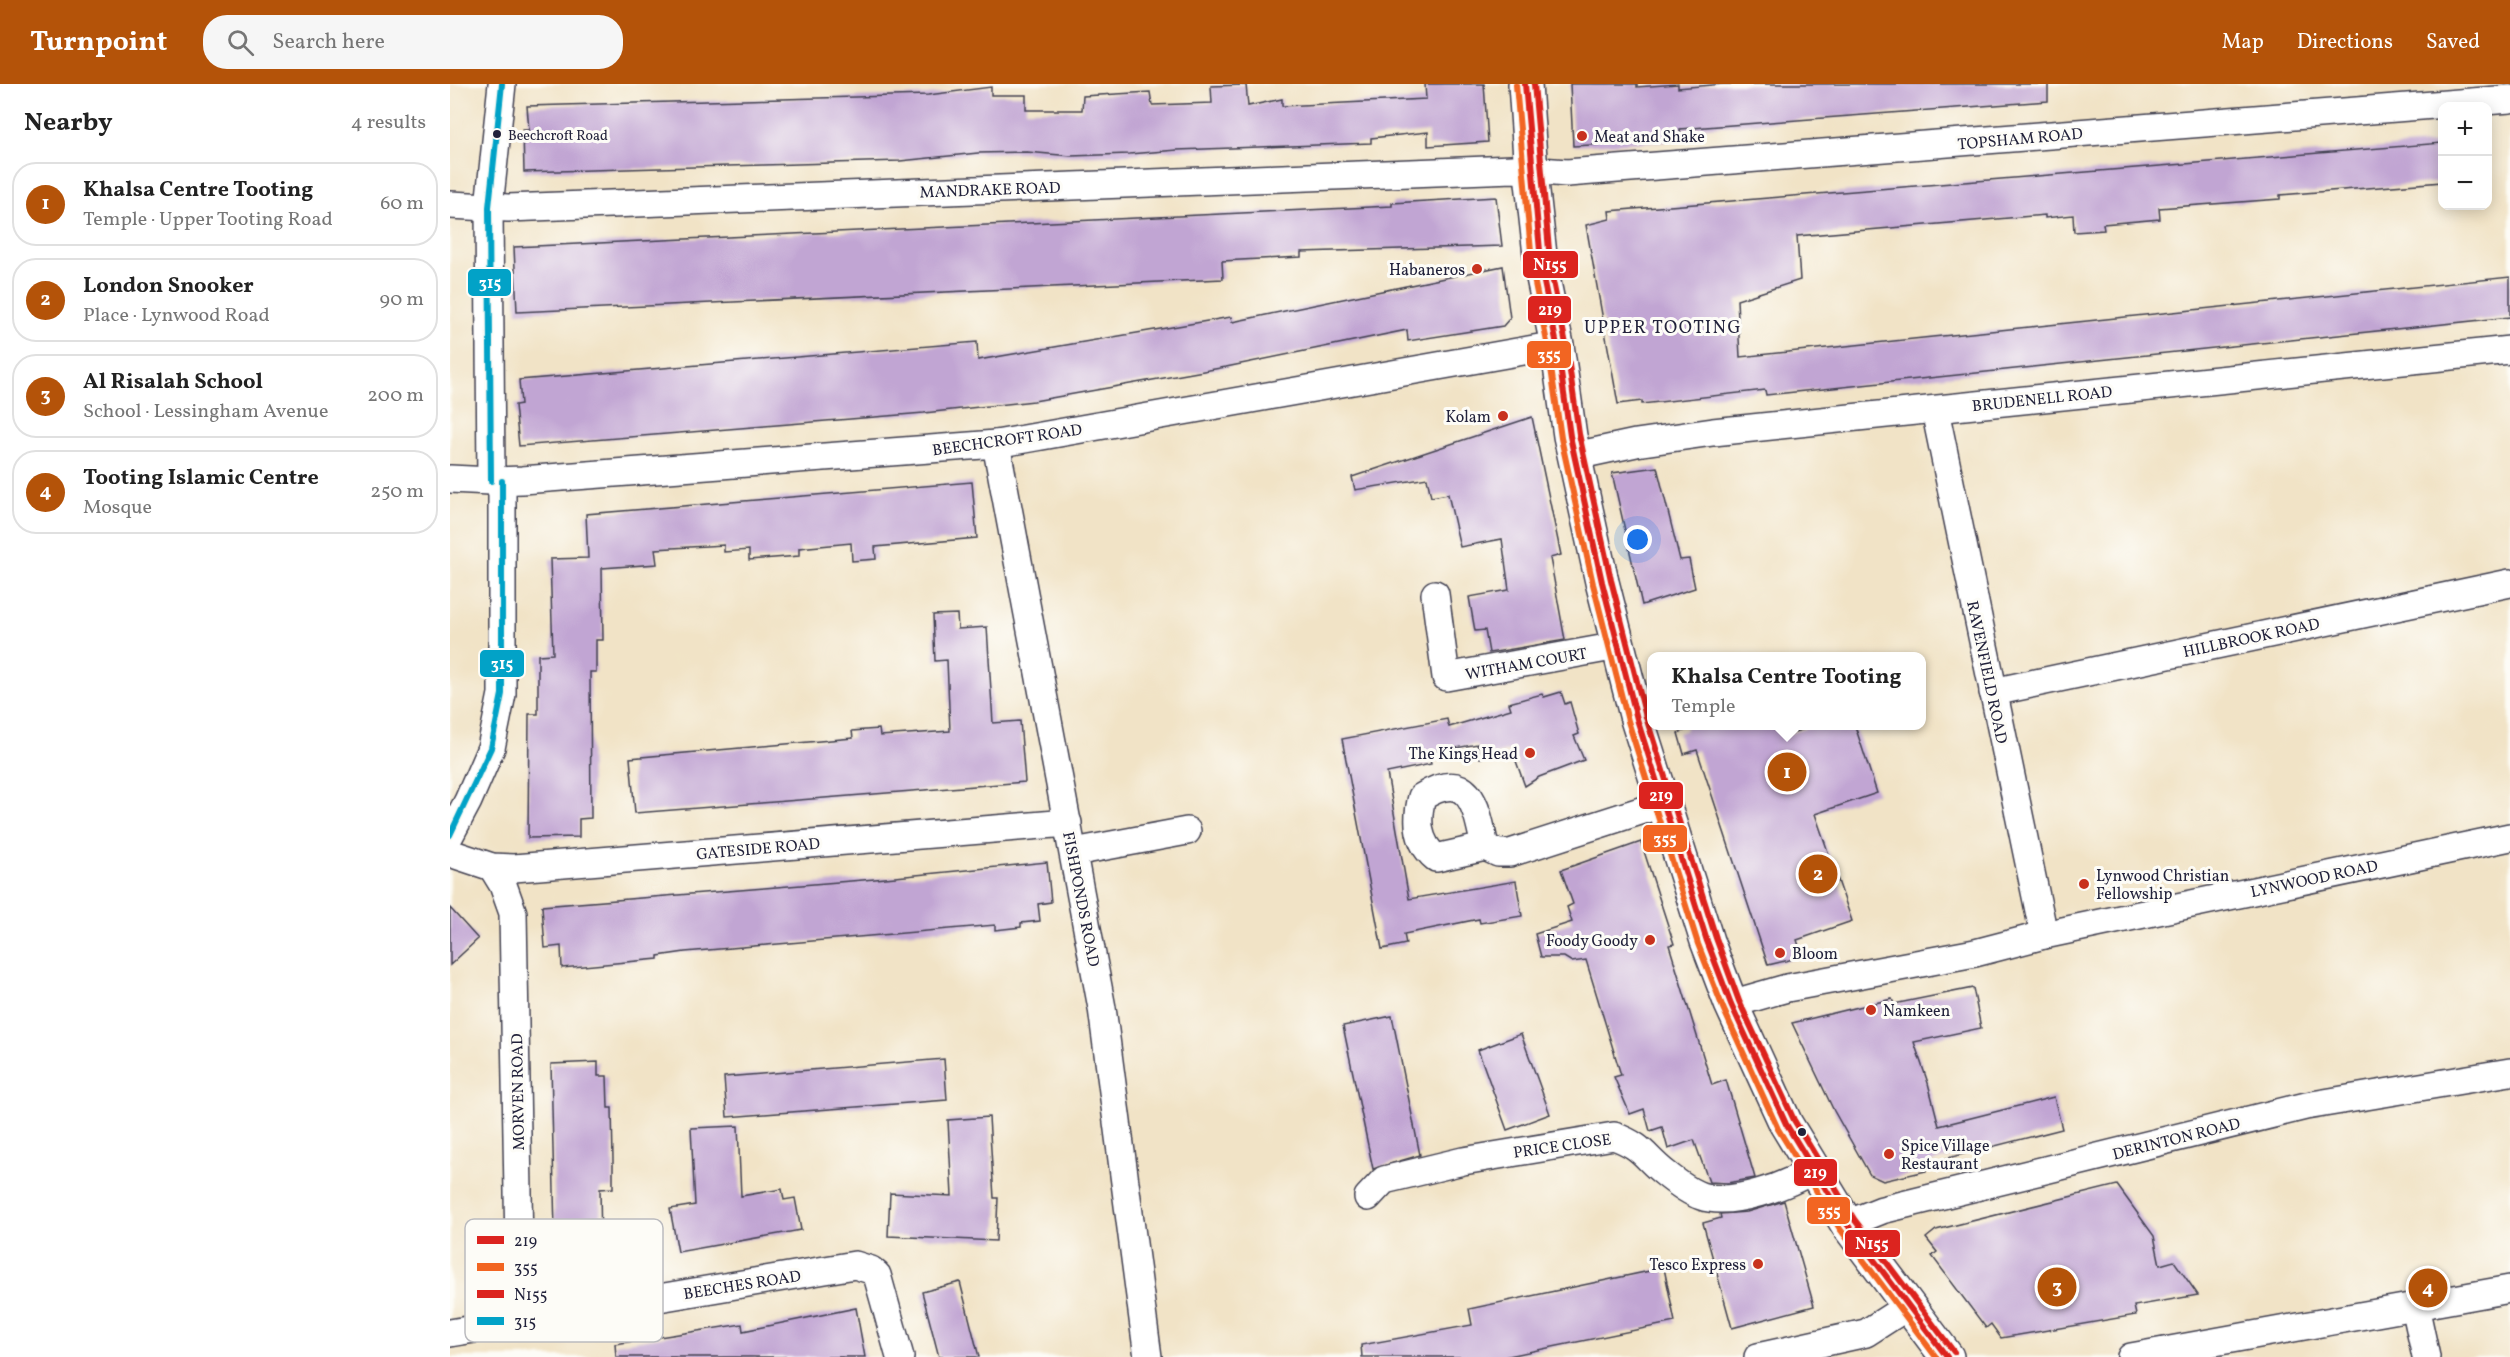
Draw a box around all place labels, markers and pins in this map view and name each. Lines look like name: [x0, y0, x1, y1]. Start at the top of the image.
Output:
place label: Beechcroft Road: [508, 127, 608, 146]
place label: Meat and Shake: [1594, 127, 1705, 149]
marker: Beechcroft Road: [491, 128, 503, 140]
marker: Meat and Shake: [1575, 129, 1589, 143]
place label: Habaneros: [1389, 260, 1465, 282]
marker: Habaneros: [1470, 262, 1484, 276]
place label: Kolam: [1446, 407, 1491, 429]
marker: Kolam: [1496, 409, 1510, 423]
place label: The Kings Head: [1409, 744, 1518, 766]
marker: The Kings Head: [1523, 746, 1537, 760]
pin: 1: [1768, 750, 1806, 794]
pin: 2: [1798, 852, 1838, 896]
place label: Lynwood Christian Fellowship: [2096, 866, 2229, 906]
marker: Lynwood Christian Fellowship: [2077, 877, 2091, 891]
place label: Foody Goody: [1546, 931, 1638, 953]
marker: Foody Goody: [1643, 933, 1657, 947]
place label: Bloom: [1792, 944, 1838, 966]
marker: Bloom: [1773, 946, 1787, 960]
place label: Namkeen: [1883, 1001, 1950, 1023]
marker: Namkeen: [1864, 1003, 1878, 1017]
unlabelled marker: [1796, 1126, 1808, 1138]
place label: Spice Village Restaurant: [1901, 1136, 1990, 1176]
marker: Spice Village Restaurant: [1882, 1147, 1896, 1161]
place label: Tesco Express: [1649, 1255, 1746, 1277]
marker: Tesco Express: [1751, 1257, 1765, 1271]
pin: 3: [2038, 1264, 2076, 1310]
pin: 4: [2408, 1266, 2448, 1310]

